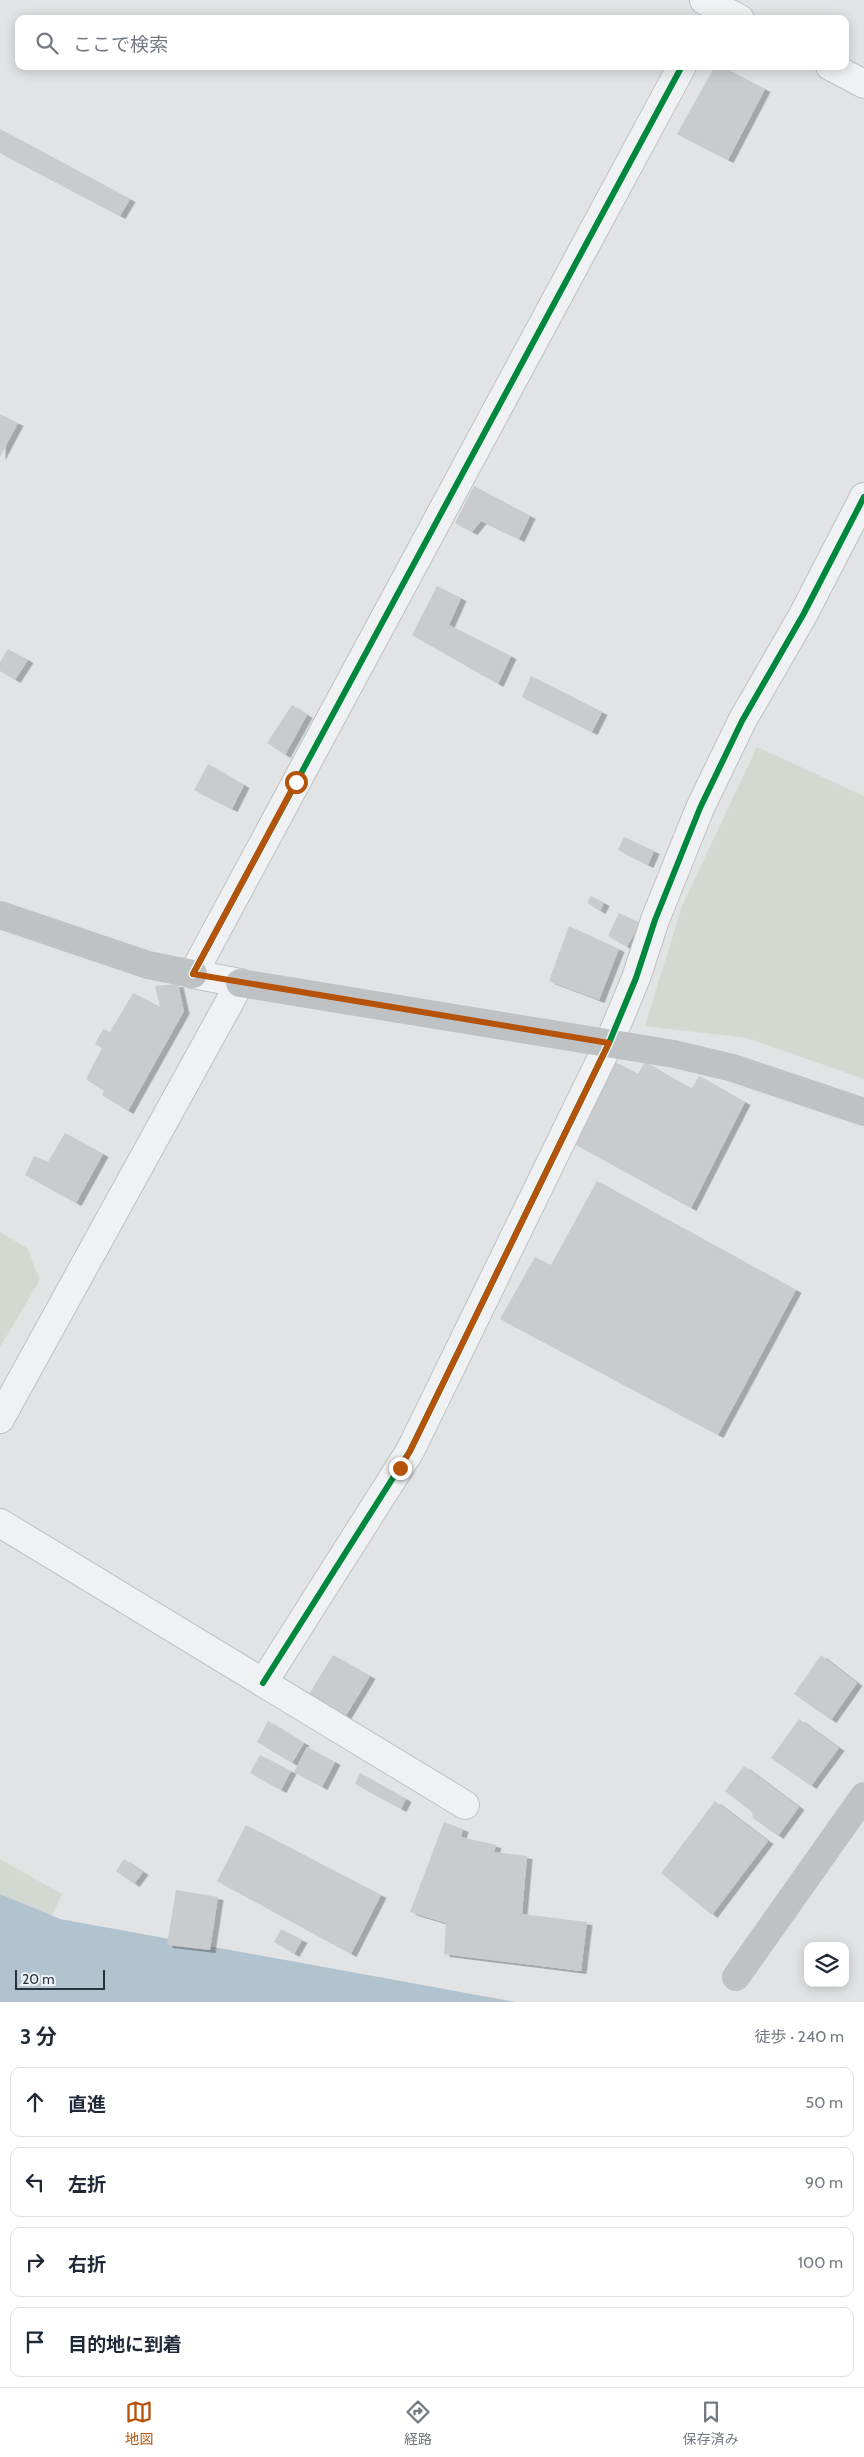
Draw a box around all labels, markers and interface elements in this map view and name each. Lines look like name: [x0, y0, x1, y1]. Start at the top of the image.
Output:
search box: [15, 15, 849, 70]
icon: search: [33, 29, 61, 57]
text: ここで検索: [73, 33, 168, 56]
route start: [285, 771, 308, 794]
route end: [389, 1457, 412, 1480]
map controls: [804, 1942, 849, 1987]
button: layers: [804, 1942, 849, 1987]
scale bar: [15, 1967, 105, 1990]
text: 20 m: [22, 1970, 55, 1988]
text: 3 分: [20, 2024, 57, 2049]
text: 徒歩 · 240 m: [755, 2027, 844, 2046]
icon: ahead: [21, 2088, 49, 2116]
text: 直進: [68, 2093, 106, 2116]
text: 50 m: [806, 2093, 843, 2112]
icon: left: [21, 2168, 49, 2196]
text: 左折: [68, 2173, 106, 2196]
text: 90 m: [805, 2173, 843, 2192]
icon: right: [21, 2248, 49, 2276]
text: 右折: [68, 2253, 106, 2276]
text: 100 m: [798, 2253, 843, 2272]
icon: arrive: [21, 2328, 49, 2356]
text: 目的地に到着: [68, 2333, 182, 2356]
tab: 地図: [125, 2398, 153, 2448]
tab: 経路: [404, 2398, 432, 2448]
tab: 保存済み: [683, 2398, 739, 2448]

